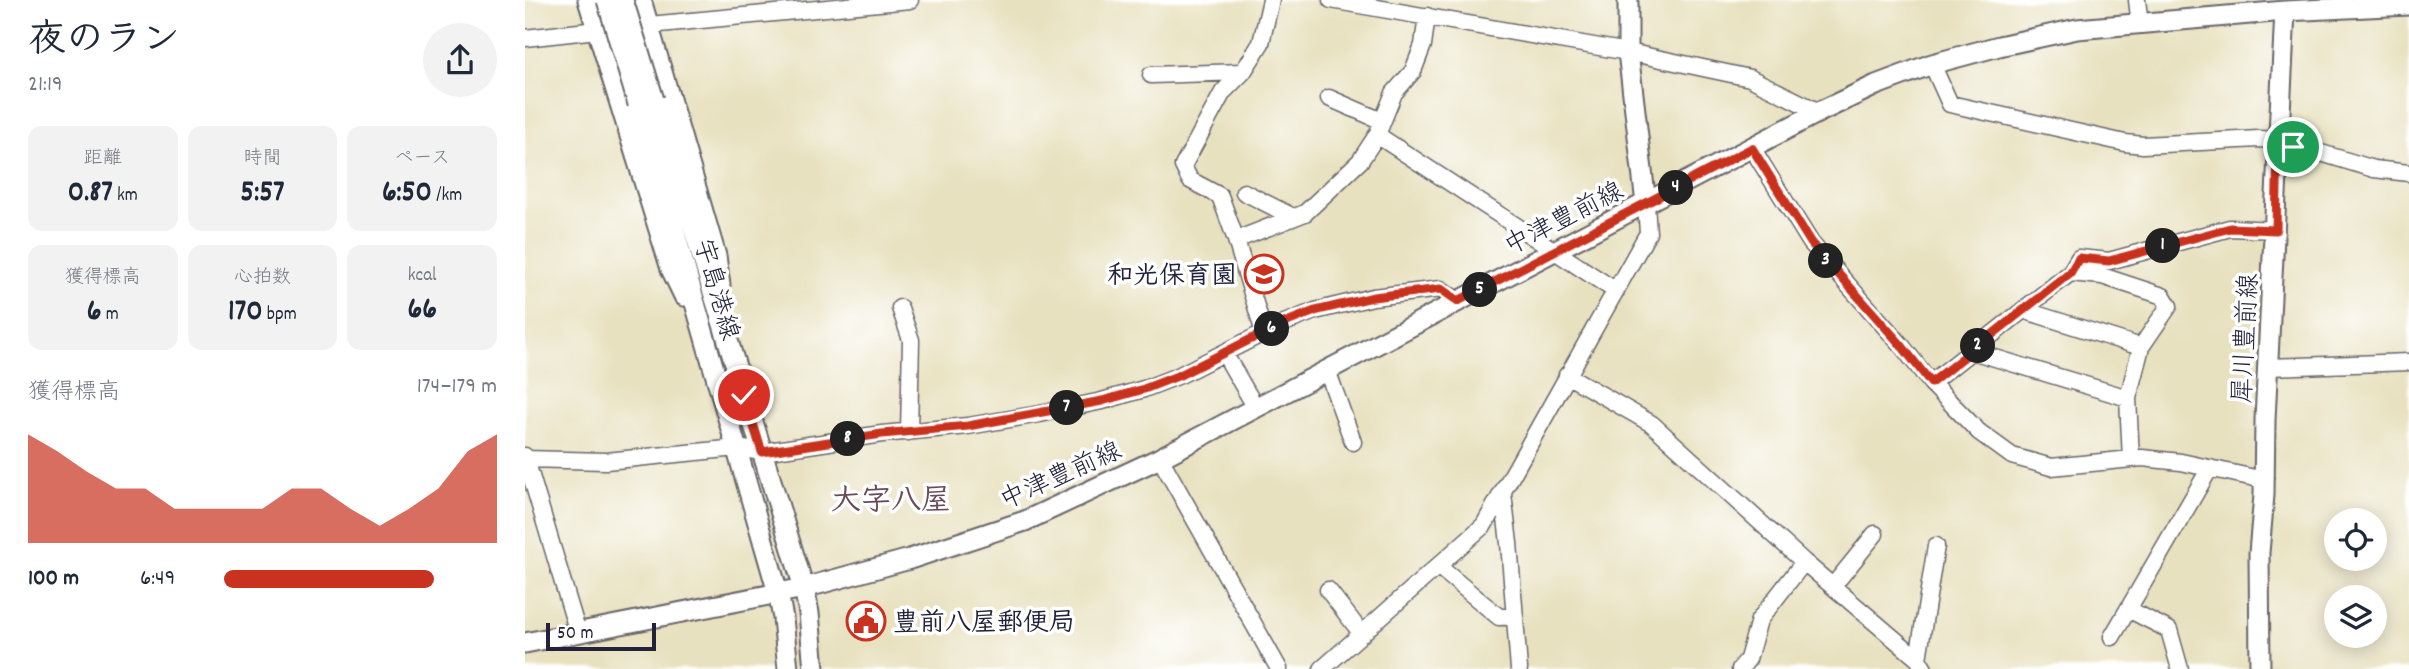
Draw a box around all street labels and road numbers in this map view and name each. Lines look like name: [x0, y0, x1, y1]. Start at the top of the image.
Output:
street label: 中津豊前線: [1498, 174, 1631, 266]
street label: 宇島港線: [683, 235, 747, 345]
street label: 犀川豊前線: [2226, 272, 2269, 404]
street label: 中津豊前線: [995, 434, 1128, 521]

